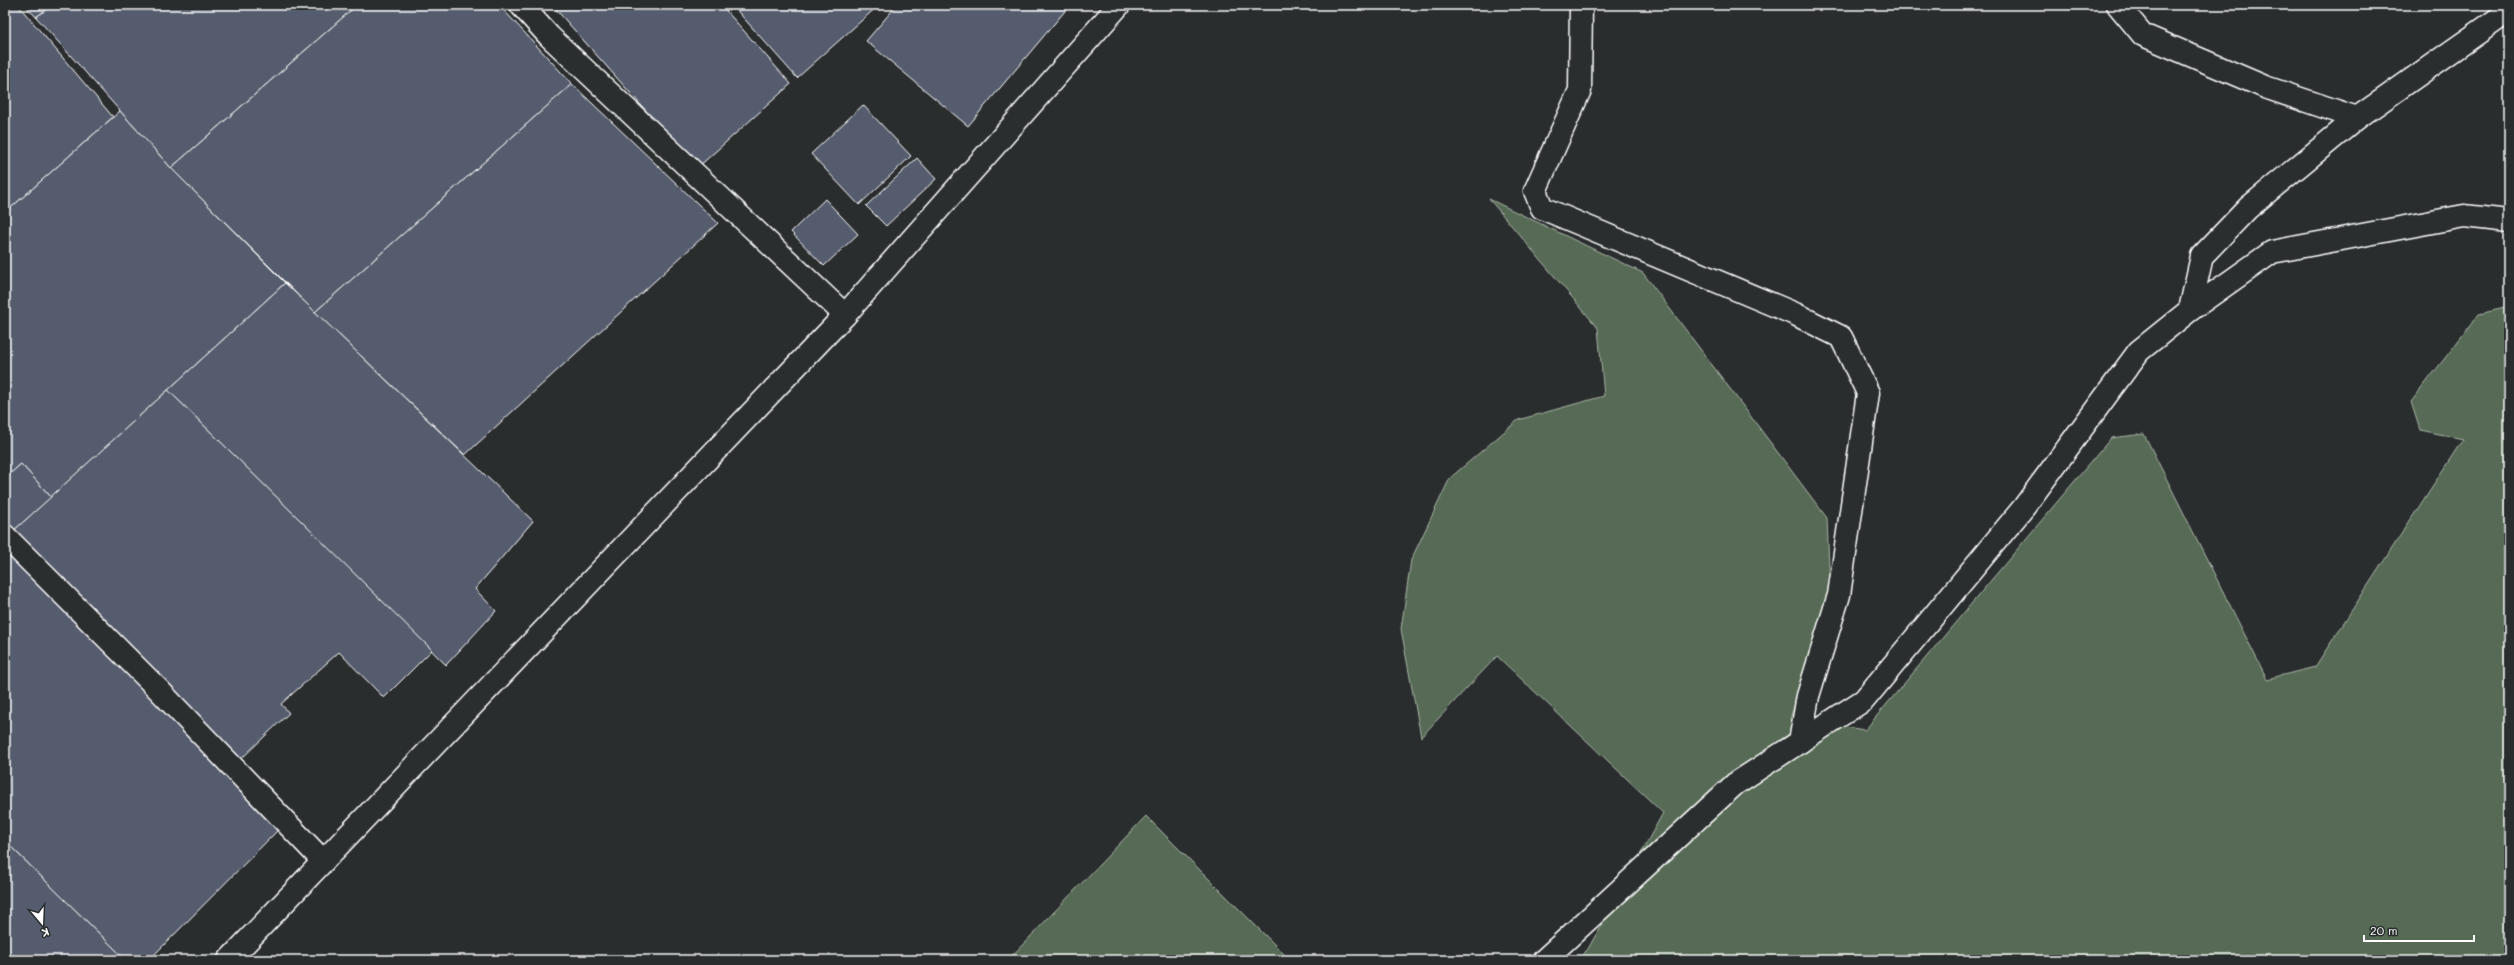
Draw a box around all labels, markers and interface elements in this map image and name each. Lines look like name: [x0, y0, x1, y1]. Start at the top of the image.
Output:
north arrow: [22, 903, 62, 943]
scale bar: [2364, 917, 2474, 943]
text: 20 m: [2370, 922, 2398, 938]
text: K: [40, 925, 51, 941]

